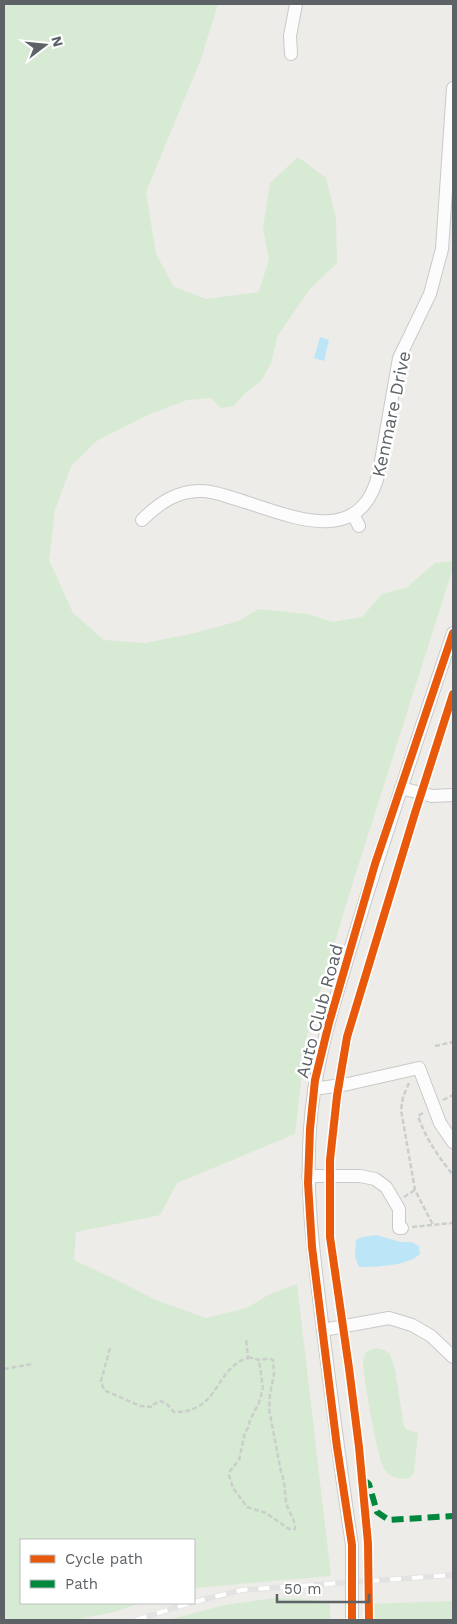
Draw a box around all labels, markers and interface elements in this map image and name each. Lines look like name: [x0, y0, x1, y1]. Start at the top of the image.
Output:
north arrow: [20, 20, 70, 70]
text: N: [48, 34, 67, 49]
street label: Kenmare Drive: [367, 349, 415, 479]
street label: Auto Club Road: [291, 942, 347, 1080]
legend: [20, 1539, 195, 1604]
text: Cycle path: [65, 1550, 143, 1568]
scale bar: [277, 1572, 370, 1604]
text: Path: [65, 1575, 98, 1593]
text: 50 m: [284, 1580, 321, 1598]

